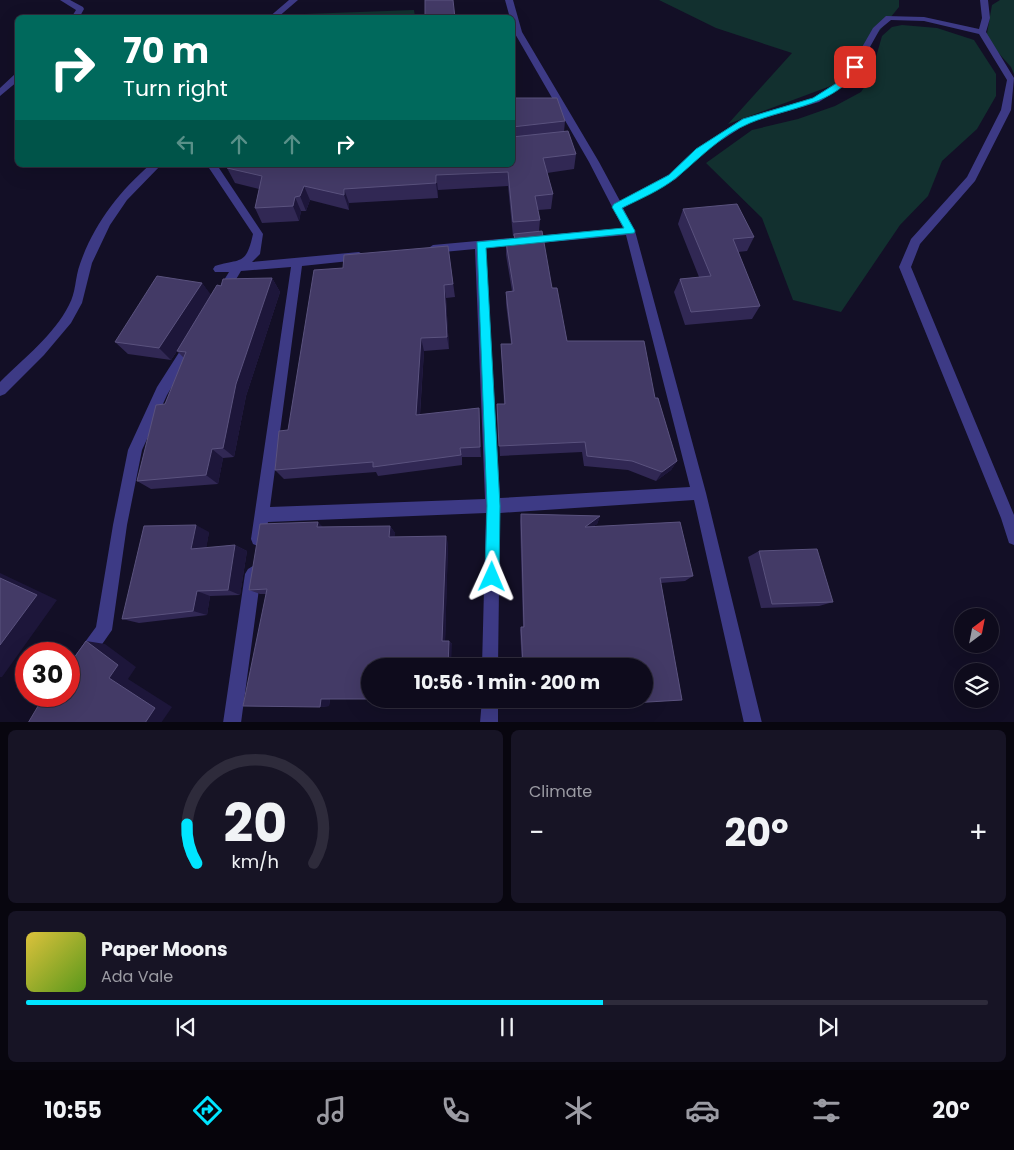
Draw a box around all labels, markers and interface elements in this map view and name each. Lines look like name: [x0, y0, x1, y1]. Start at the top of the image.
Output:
text: 70 m: [123, 26, 209, 75]
icon: right: [40, 35, 105, 100]
pin: [834, 46, 876, 88]
icon: arrive: [841, 53, 869, 81]
text: Turn right: [123, 73, 228, 104]
icon: left: [172, 130, 200, 158]
icon: ahead: [225, 130, 253, 158]
icon: ahead: [278, 130, 306, 158]
icon: right: [331, 130, 359, 158]
position arrow: [465, 550, 517, 602]
north arrow: [954, 608, 999, 652]
map controls: [954, 608, 999, 708]
speed limit sign: 30: [15, 642, 80, 707]
button: layers: [954, 663, 999, 708]
text: 10:56 · 1 min · 200 m: [414, 669, 600, 696]
text: Climate: [529, 780, 592, 803]
text: 20: [224, 787, 287, 860]
text: 20°: [725, 806, 789, 859]
text: −: [529, 813, 544, 852]
text: +: [969, 813, 988, 852]
text: km/h: [232, 849, 279, 874]
text: Paper Moons: [101, 936, 228, 963]
text: Ada Vale: [101, 965, 173, 988]
icon: previous: [172, 1013, 200, 1041]
icon: pause: [493, 1013, 521, 1041]
icon: next: [814, 1013, 842, 1041]
icon: directions: [190, 1093, 225, 1128]
icon: music: [314, 1093, 349, 1128]
icon: phone: [438, 1093, 473, 1128]
icon: climate: [561, 1093, 596, 1128]
icon: car: [685, 1093, 720, 1128]
icon: filters: [809, 1093, 844, 1128]
text: 10:55: [44, 1095, 102, 1126]
text: 20°: [933, 1095, 970, 1126]

